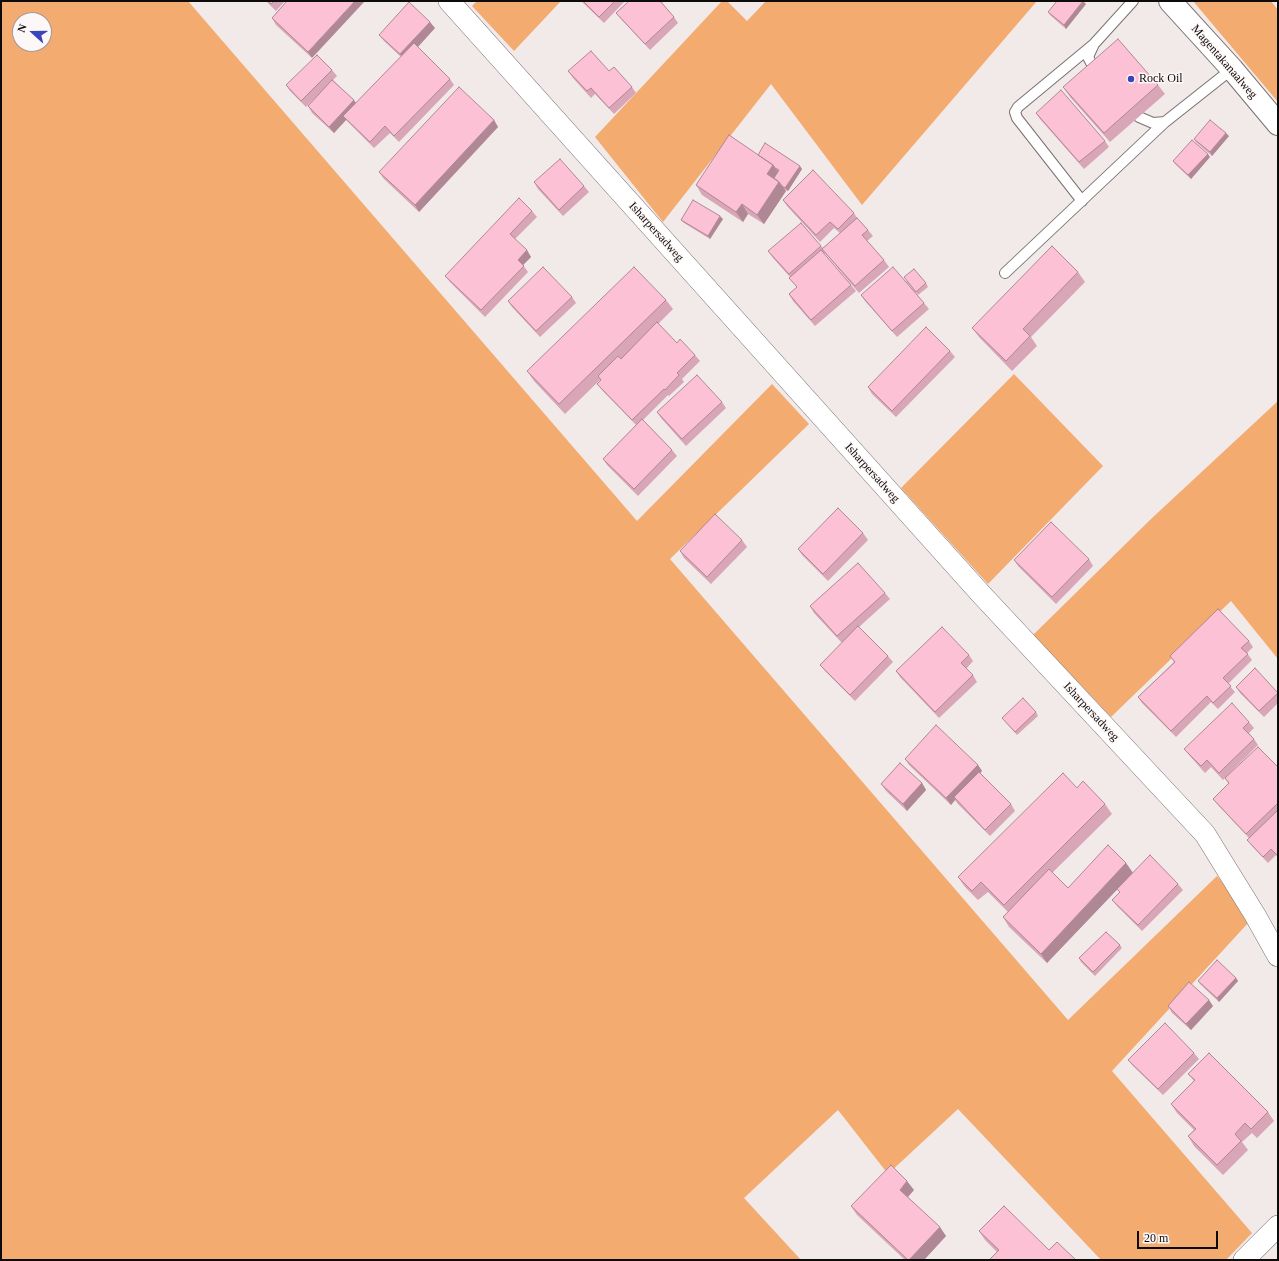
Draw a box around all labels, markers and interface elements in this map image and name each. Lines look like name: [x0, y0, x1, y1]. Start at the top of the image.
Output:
north arrow: [12, 12, 52, 52]
text: N: [15, 22, 29, 34]
street label: Magentakanaalweg: [1188, 22, 1260, 102]
place label: Rock Oil: [1139, 72, 1183, 86]
marker: Rock Oil: [1126, 74, 1136, 84]
street label: Isharpersadweg: [625, 199, 687, 265]
street label: Isharpersadweg: [841, 440, 903, 506]
street label: Isharpersadweg: [1060, 680, 1122, 744]
scale bar: [1139, 1223, 1220, 1249]
text: 20 m: [1144, 1231, 1168, 1245]

